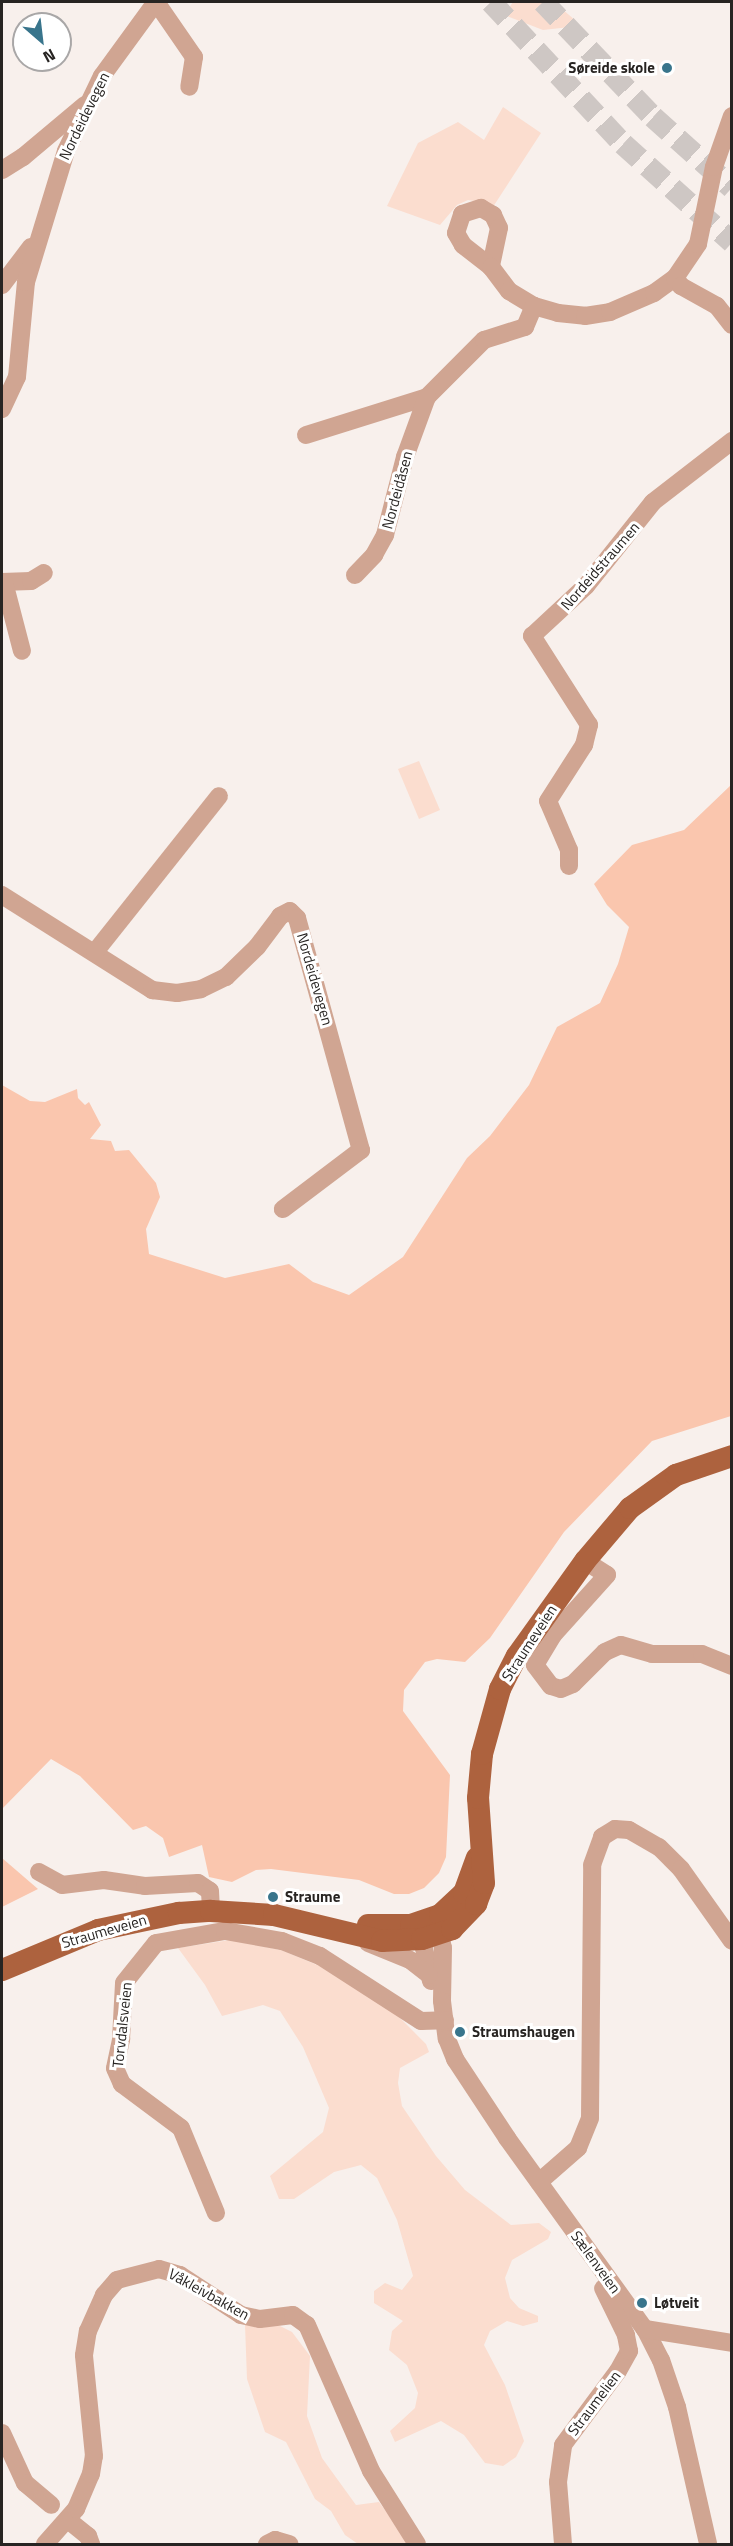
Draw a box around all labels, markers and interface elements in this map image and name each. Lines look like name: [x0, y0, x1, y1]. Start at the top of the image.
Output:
north arrow: [12, 12, 72, 72]
text: N: [39, 43, 60, 69]
place label: Søreide skole: [568, 59, 655, 77]
marker: Søreide skole: [660, 61, 674, 75]
street label: Nordeidevegen: [55, 69, 113, 163]
street label: Nordeidåsen: [378, 449, 416, 531]
street label: Nordeidstraumen: [557, 518, 643, 614]
street label: Nordeidevegen: [293, 931, 337, 1027]
street label: Straumeveien: [498, 1601, 560, 1685]
place label: Straume: [285, 1888, 340, 1906]
marker: Straume: [266, 1890, 280, 1904]
street label: Straumeveien: [59, 1910, 149, 1952]
street label: Torvdalsveien: [109, 1981, 135, 2069]
place label: Straumshaugen: [472, 2023, 575, 2041]
marker: Straumshaugen: [453, 2025, 467, 2039]
street label: Sælenveien: [567, 2227, 625, 2297]
street label: Våkleivbakken: [165, 2264, 253, 2324]
place label: Løtveit: [654, 2294, 699, 2312]
marker: Løtveit: [635, 2296, 649, 2310]
street label: Straumelien: [564, 2367, 624, 2439]

